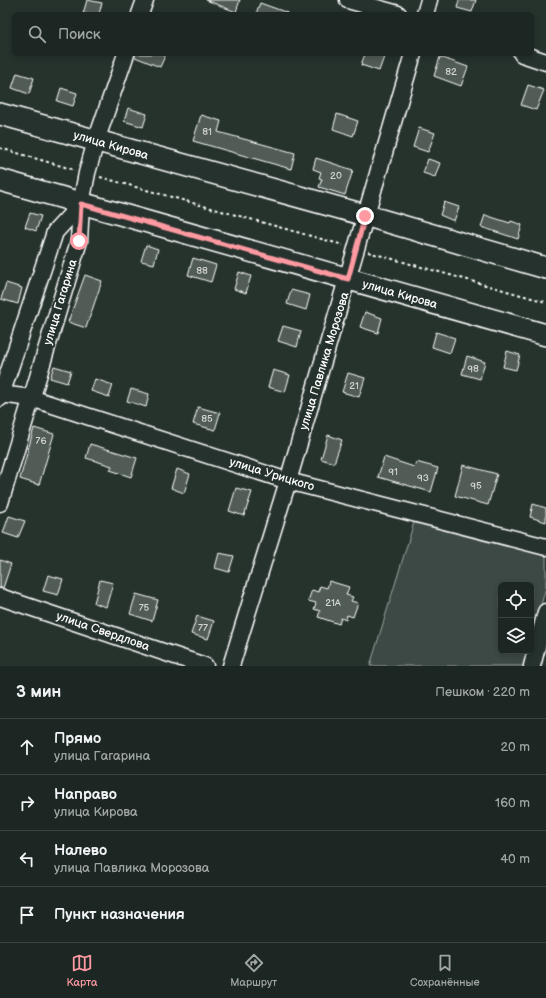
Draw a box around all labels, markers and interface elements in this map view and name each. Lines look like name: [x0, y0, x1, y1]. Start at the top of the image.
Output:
search box: [12, 12, 534, 56]
icon: search: [26, 23, 48, 45]
text: Поиск: [58, 25, 101, 44]
house number: 82: [445, 66, 457, 78]
house number: 81: [202, 126, 212, 138]
street label: улица Кирова: [72, 128, 150, 163]
house number: 20: [330, 170, 342, 182]
route end: [356, 207, 374, 225]
route start: [70, 232, 88, 250]
street label: улица Гагарина: [40, 257, 81, 347]
house number: 88: [196, 265, 208, 277]
street label: улица Кирова: [361, 277, 439, 312]
street label: улица Павлика Морозова: [296, 290, 353, 432]
house number: 98: [467, 363, 479, 375]
house number: 21: [349, 380, 359, 392]
house number: 85: [201, 413, 213, 425]
house number: 76: [35, 435, 47, 447]
street label: улица Урицкого: [228, 454, 316, 495]
house number: 91: [388, 466, 398, 478]
house number: 93: [417, 472, 429, 484]
house number: 95: [470, 480, 482, 492]
map controls: [498, 582, 534, 654]
button: locate: [498, 582, 534, 618]
house number: 21А: [325, 597, 342, 609]
house number: 75: [139, 602, 150, 614]
street label: улица Свердлова: [54, 608, 151, 654]
button: layers: [498, 618, 534, 654]
house number: 77: [198, 622, 208, 634]
text: 3 мин: [16, 682, 61, 702]
text: Пешком · 220 m: [435, 684, 530, 700]
text: Прямо: [54, 729, 101, 748]
icon: ahead: [16, 736, 38, 758]
text: 20 m: [500, 739, 530, 755]
text: улица Гагарина: [54, 748, 150, 764]
text: Направо: [54, 785, 117, 804]
icon: right: [16, 792, 38, 814]
text: 160 m: [495, 795, 530, 811]
text: улица Кирова: [54, 804, 138, 820]
text: Налево: [54, 841, 107, 860]
icon: left: [16, 848, 38, 870]
text: 40 m: [500, 851, 530, 867]
text: улица Павлика Морозова: [54, 860, 209, 876]
icon: arrive: [16, 904, 38, 926]
text: Пункт назначения: [54, 905, 185, 924]
tab: Карта: [66, 952, 97, 989]
tab: Маршрут: [230, 952, 277, 989]
tab: Сохранённые: [410, 952, 480, 989]

